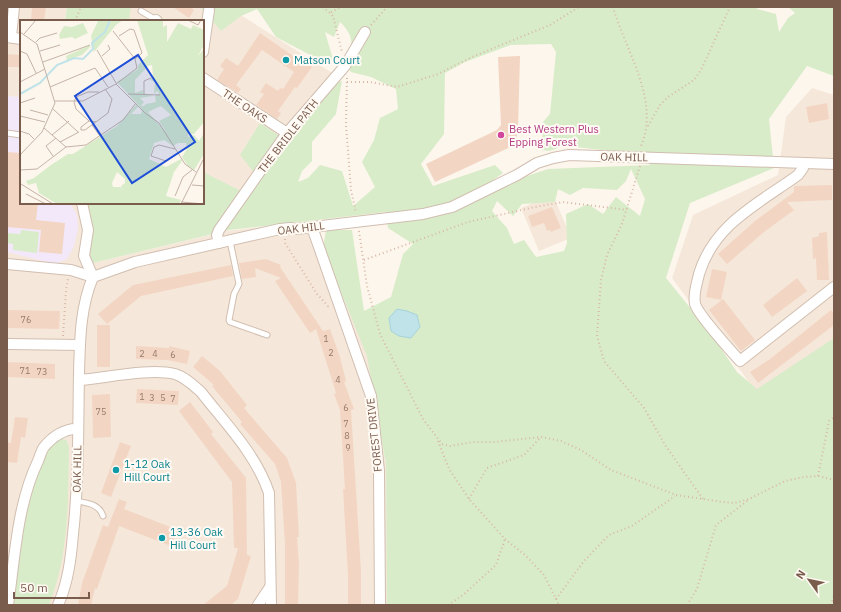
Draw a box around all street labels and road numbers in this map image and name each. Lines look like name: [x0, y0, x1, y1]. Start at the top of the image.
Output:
street label: THE OAKS: [220, 86, 270, 126]
street label: THE BRIDLE PATH: [255, 96, 321, 176]
street label: OAK HILL: [600, 150, 648, 164]
street label: OAK HILL: [277, 218, 326, 238]
street label: FOREST DRIVE: [363, 397, 385, 473]
street label: OAK HILL: [70, 445, 84, 493]

